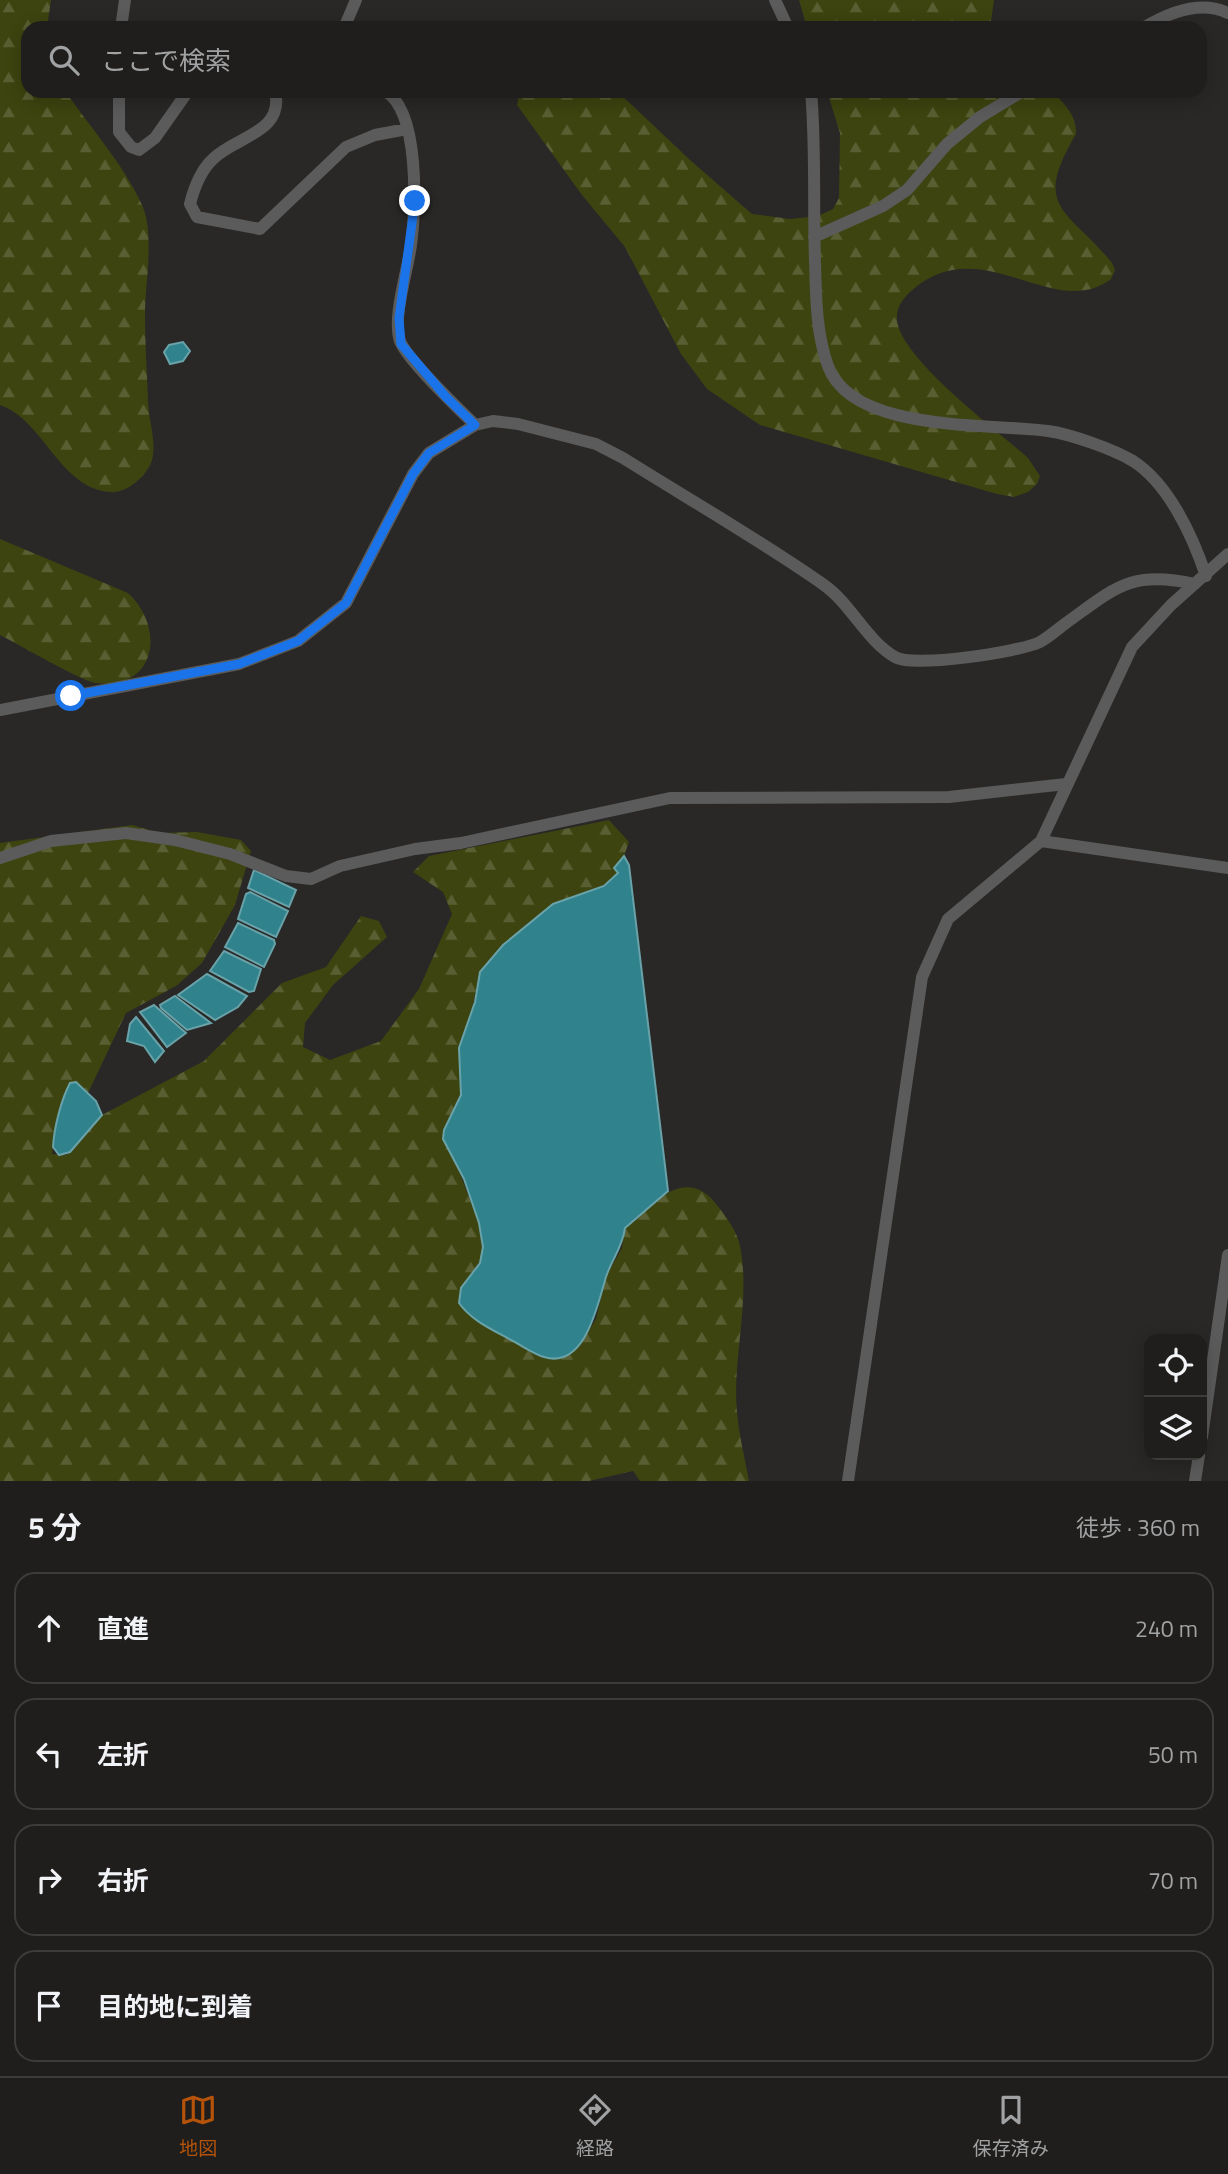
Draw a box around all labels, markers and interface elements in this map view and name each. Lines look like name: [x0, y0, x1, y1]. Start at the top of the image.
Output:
search box: [21, 21, 1207, 98]
icon: search: [45, 41, 83, 79]
text: ここで検索: [101, 41, 231, 80]
route end: [399, 185, 430, 216]
route start: [55, 680, 86, 711]
map controls: [1144, 1334, 1207, 1460]
button: locate: [1144, 1334, 1207, 1397]
button: layers: [1144, 1397, 1207, 1460]
text: 5 分: [28, 1504, 81, 1550]
text: 徒歩 · 360 m: [1076, 1510, 1200, 1545]
icon: ahead: [30, 1609, 68, 1647]
text: 直進: [97, 1609, 149, 1648]
text: 240 m: [1135, 1611, 1198, 1646]
icon: left: [30, 1735, 68, 1773]
text: 左折: [97, 1735, 149, 1774]
text: 50 m: [1148, 1737, 1198, 1772]
icon: right: [30, 1861, 68, 1899]
text: 右折: [97, 1861, 149, 1900]
text: 70 m: [1148, 1863, 1198, 1898]
icon: arrive: [30, 1987, 68, 2025]
text: 目的地に到着: [97, 1987, 253, 2026]
tab: 地図: [179, 2091, 217, 2162]
tab: 経路: [576, 2091, 614, 2162]
tab: 保存済み: [973, 2091, 1049, 2162]

